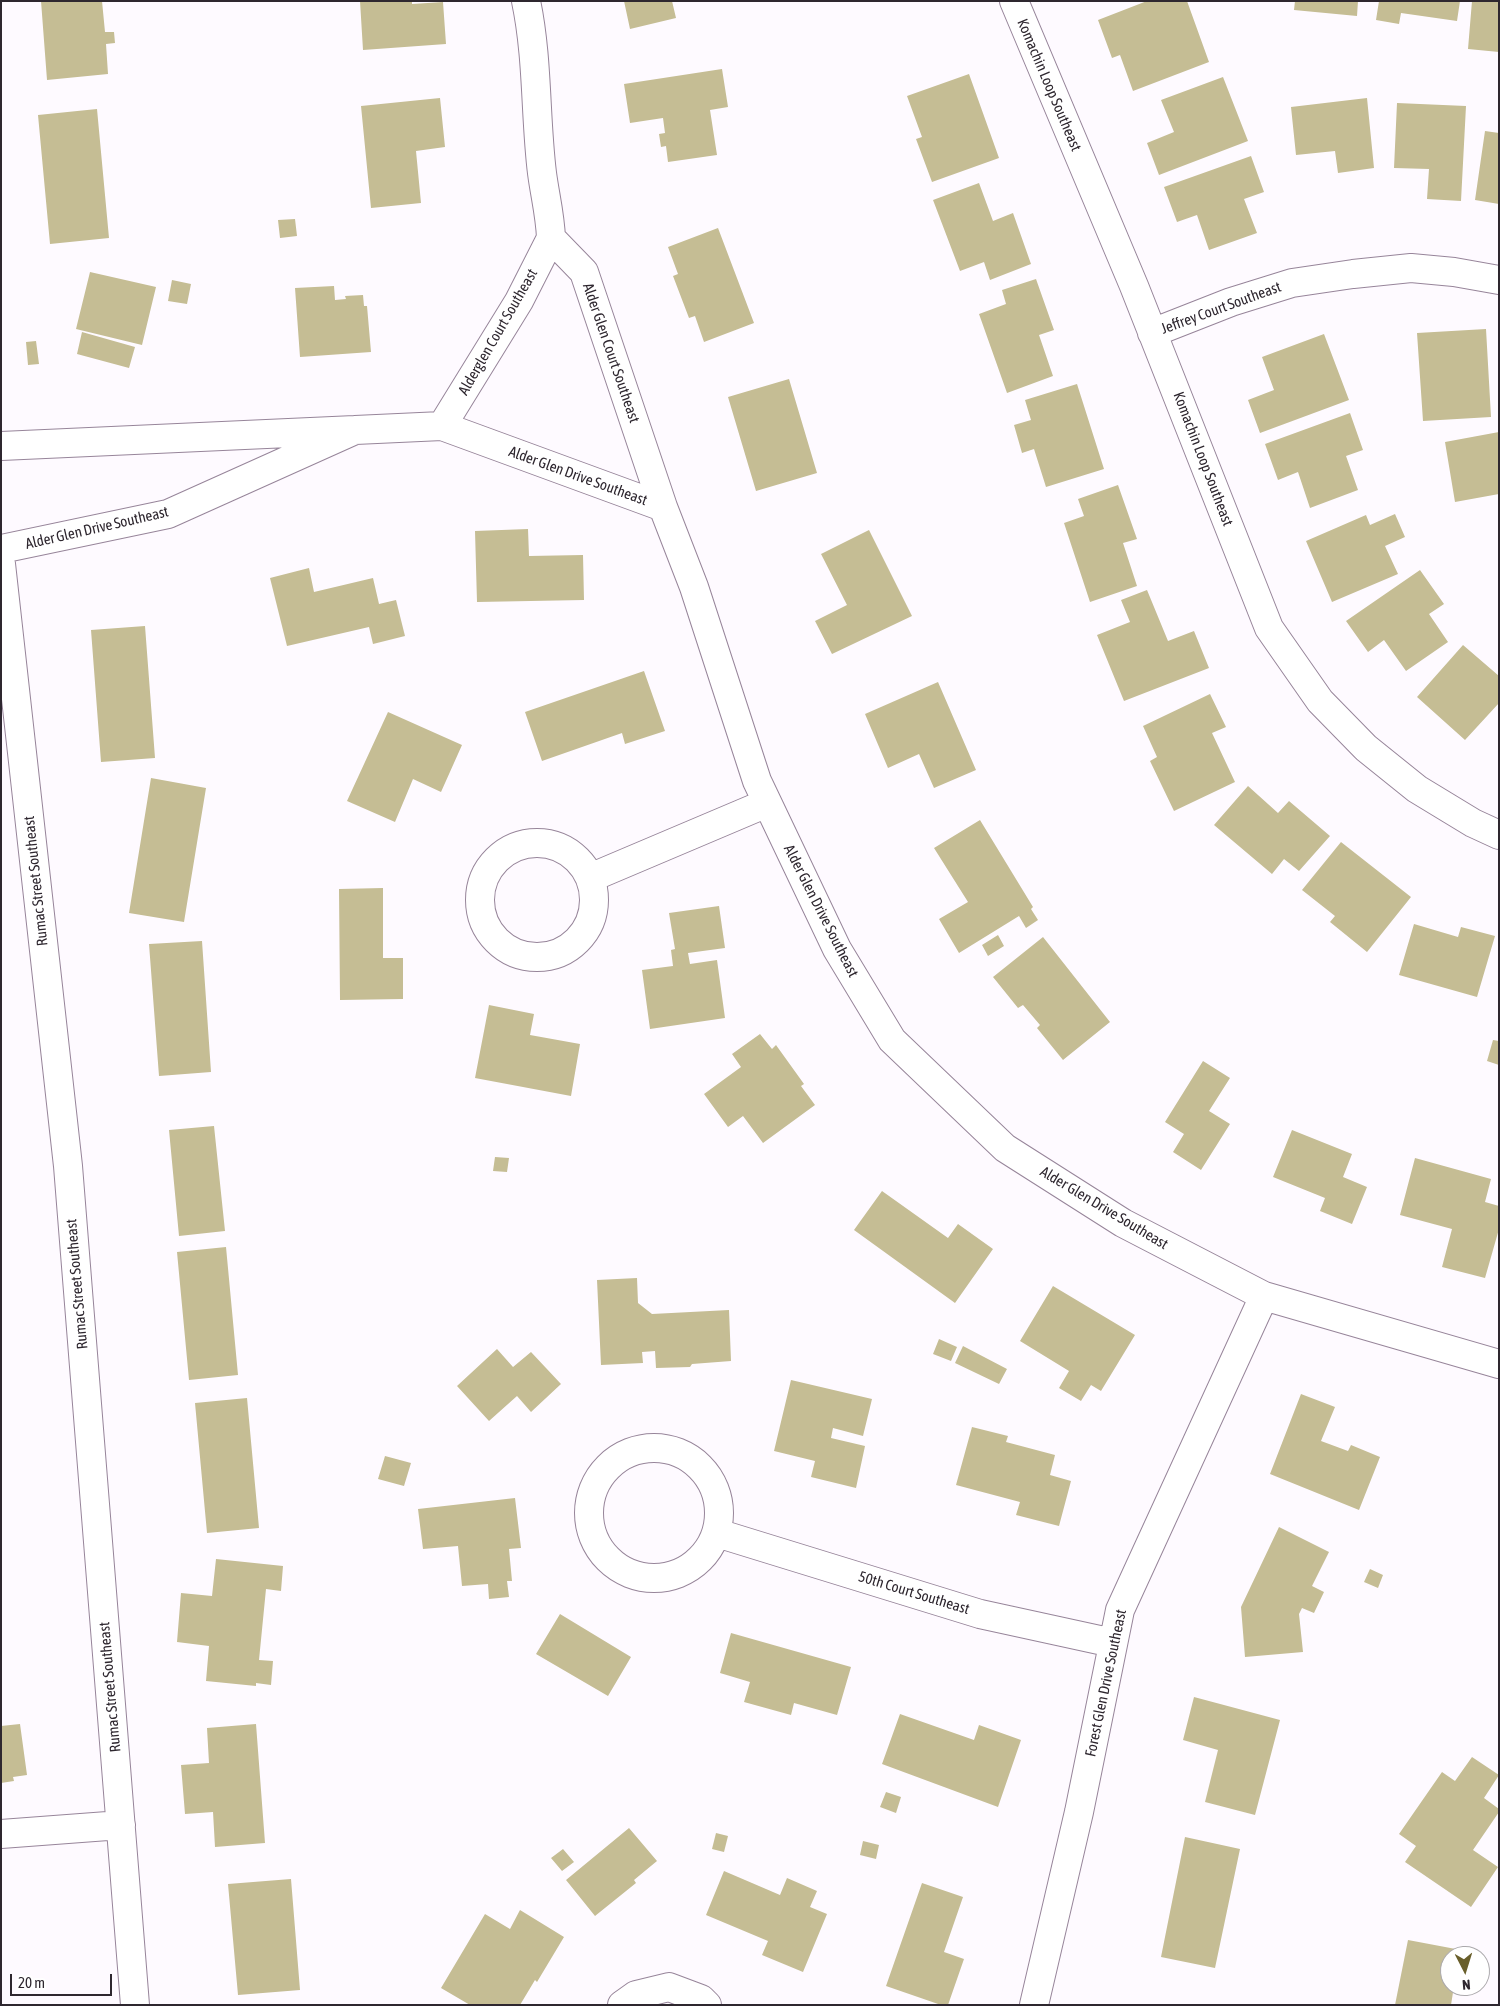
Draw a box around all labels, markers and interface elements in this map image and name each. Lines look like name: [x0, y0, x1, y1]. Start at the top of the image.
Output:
street label: Komachin Loop Southeast: [1013, 16, 1085, 154]
street label: Alderglen Court Southeast: [455, 266, 541, 398]
street label: Jeffrey Court Southeast: [1159, 278, 1283, 338]
street label: Alder Glen Court Southeast: [579, 281, 643, 425]
street label: Komachin Loop Southeast: [1169, 389, 1237, 529]
street label: Alder Glen Drive Southeast: [506, 443, 650, 509]
street label: Alder Glen Drive Southeast: [24, 503, 170, 553]
street label: Rumac Street Southeast: [20, 815, 52, 947]
street label: Alder Glen Drive Southeast: [780, 842, 862, 980]
street label: Alder Glen Drive Southeast: [1037, 1163, 1171, 1253]
street label: Rumac Street Southeast: [62, 1218, 92, 1350]
street label: 50th Court Southeast: [856, 1568, 972, 1618]
street label: Forest Glen Drive Southeast: [1082, 1608, 1130, 1758]
street label: Rumac Street Southeast: [95, 1621, 125, 1753]
north arrow: [1440, 1946, 1490, 1996]
scale bar: [12, 1964, 115, 1996]
text: 20 m: [18, 1974, 45, 1991]
text: N: [1461, 1977, 1471, 1993]

